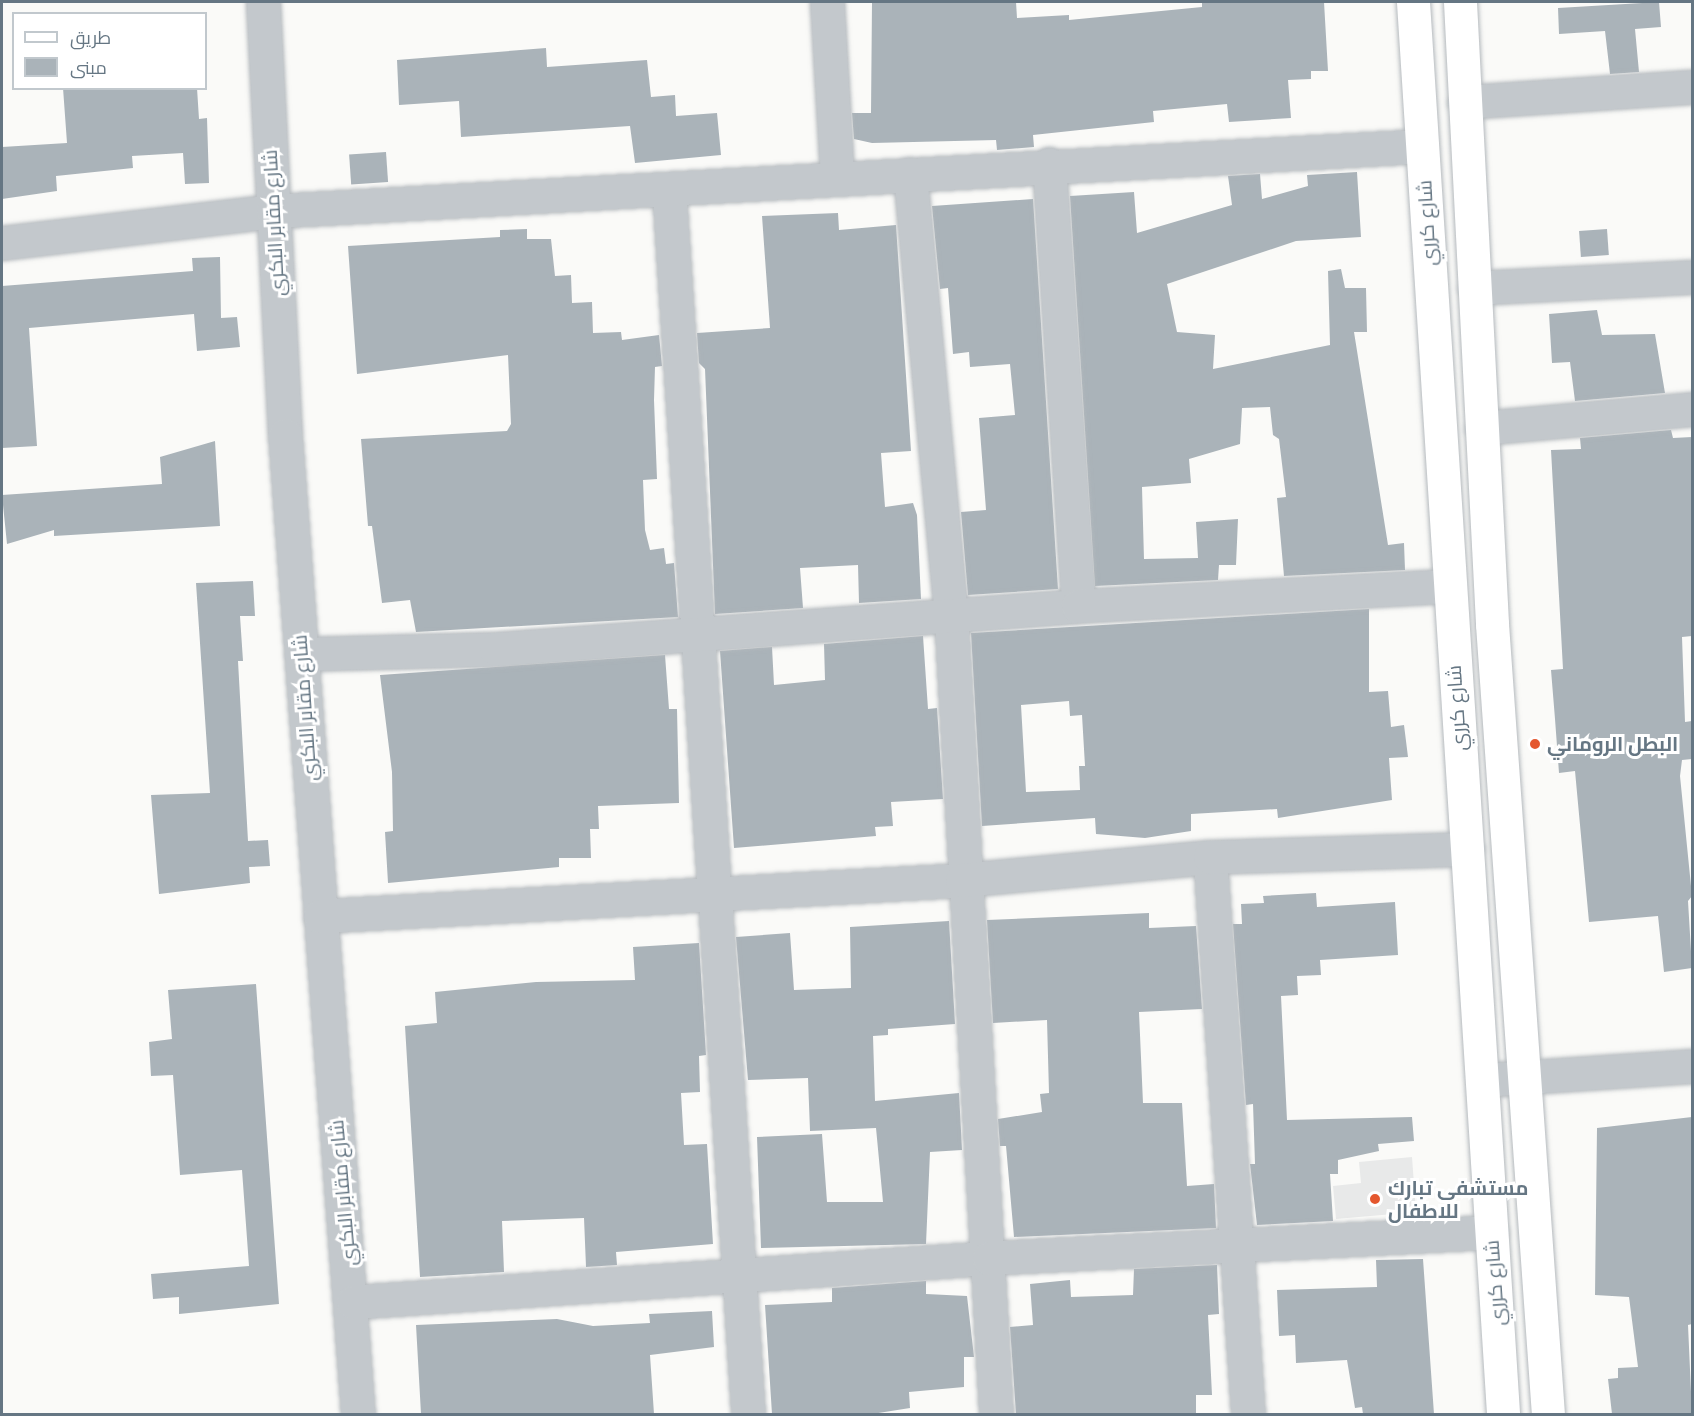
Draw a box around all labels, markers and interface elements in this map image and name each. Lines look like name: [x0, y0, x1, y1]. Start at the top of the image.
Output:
legend: [12, 12, 207, 90]
text: طريق: [70, 27, 111, 48]
text: مبنى: [70, 57, 107, 78]
street label: شارع مقابر البكري: [258, 149, 290, 297]
street label: شارع كرري: [1413, 179, 1441, 267]
street label: شارع مقابر البكري: [288, 634, 322, 782]
street label: شارع كرري: [1442, 664, 1472, 752]
place label: البطل الروماني: [1547, 732, 1678, 756]
marker: البطل الروماني: [1528, 737, 1542, 751]
street label: شارع مقابر البكري: [325, 1119, 361, 1267]
place label: مستشفى تبارك للاطفال: [1388, 1176, 1528, 1223]
marker: مستشفى تبارك للاطفال: [1366, 1190, 1384, 1208]
street label: شارع كرري: [1480, 1239, 1510, 1327]

